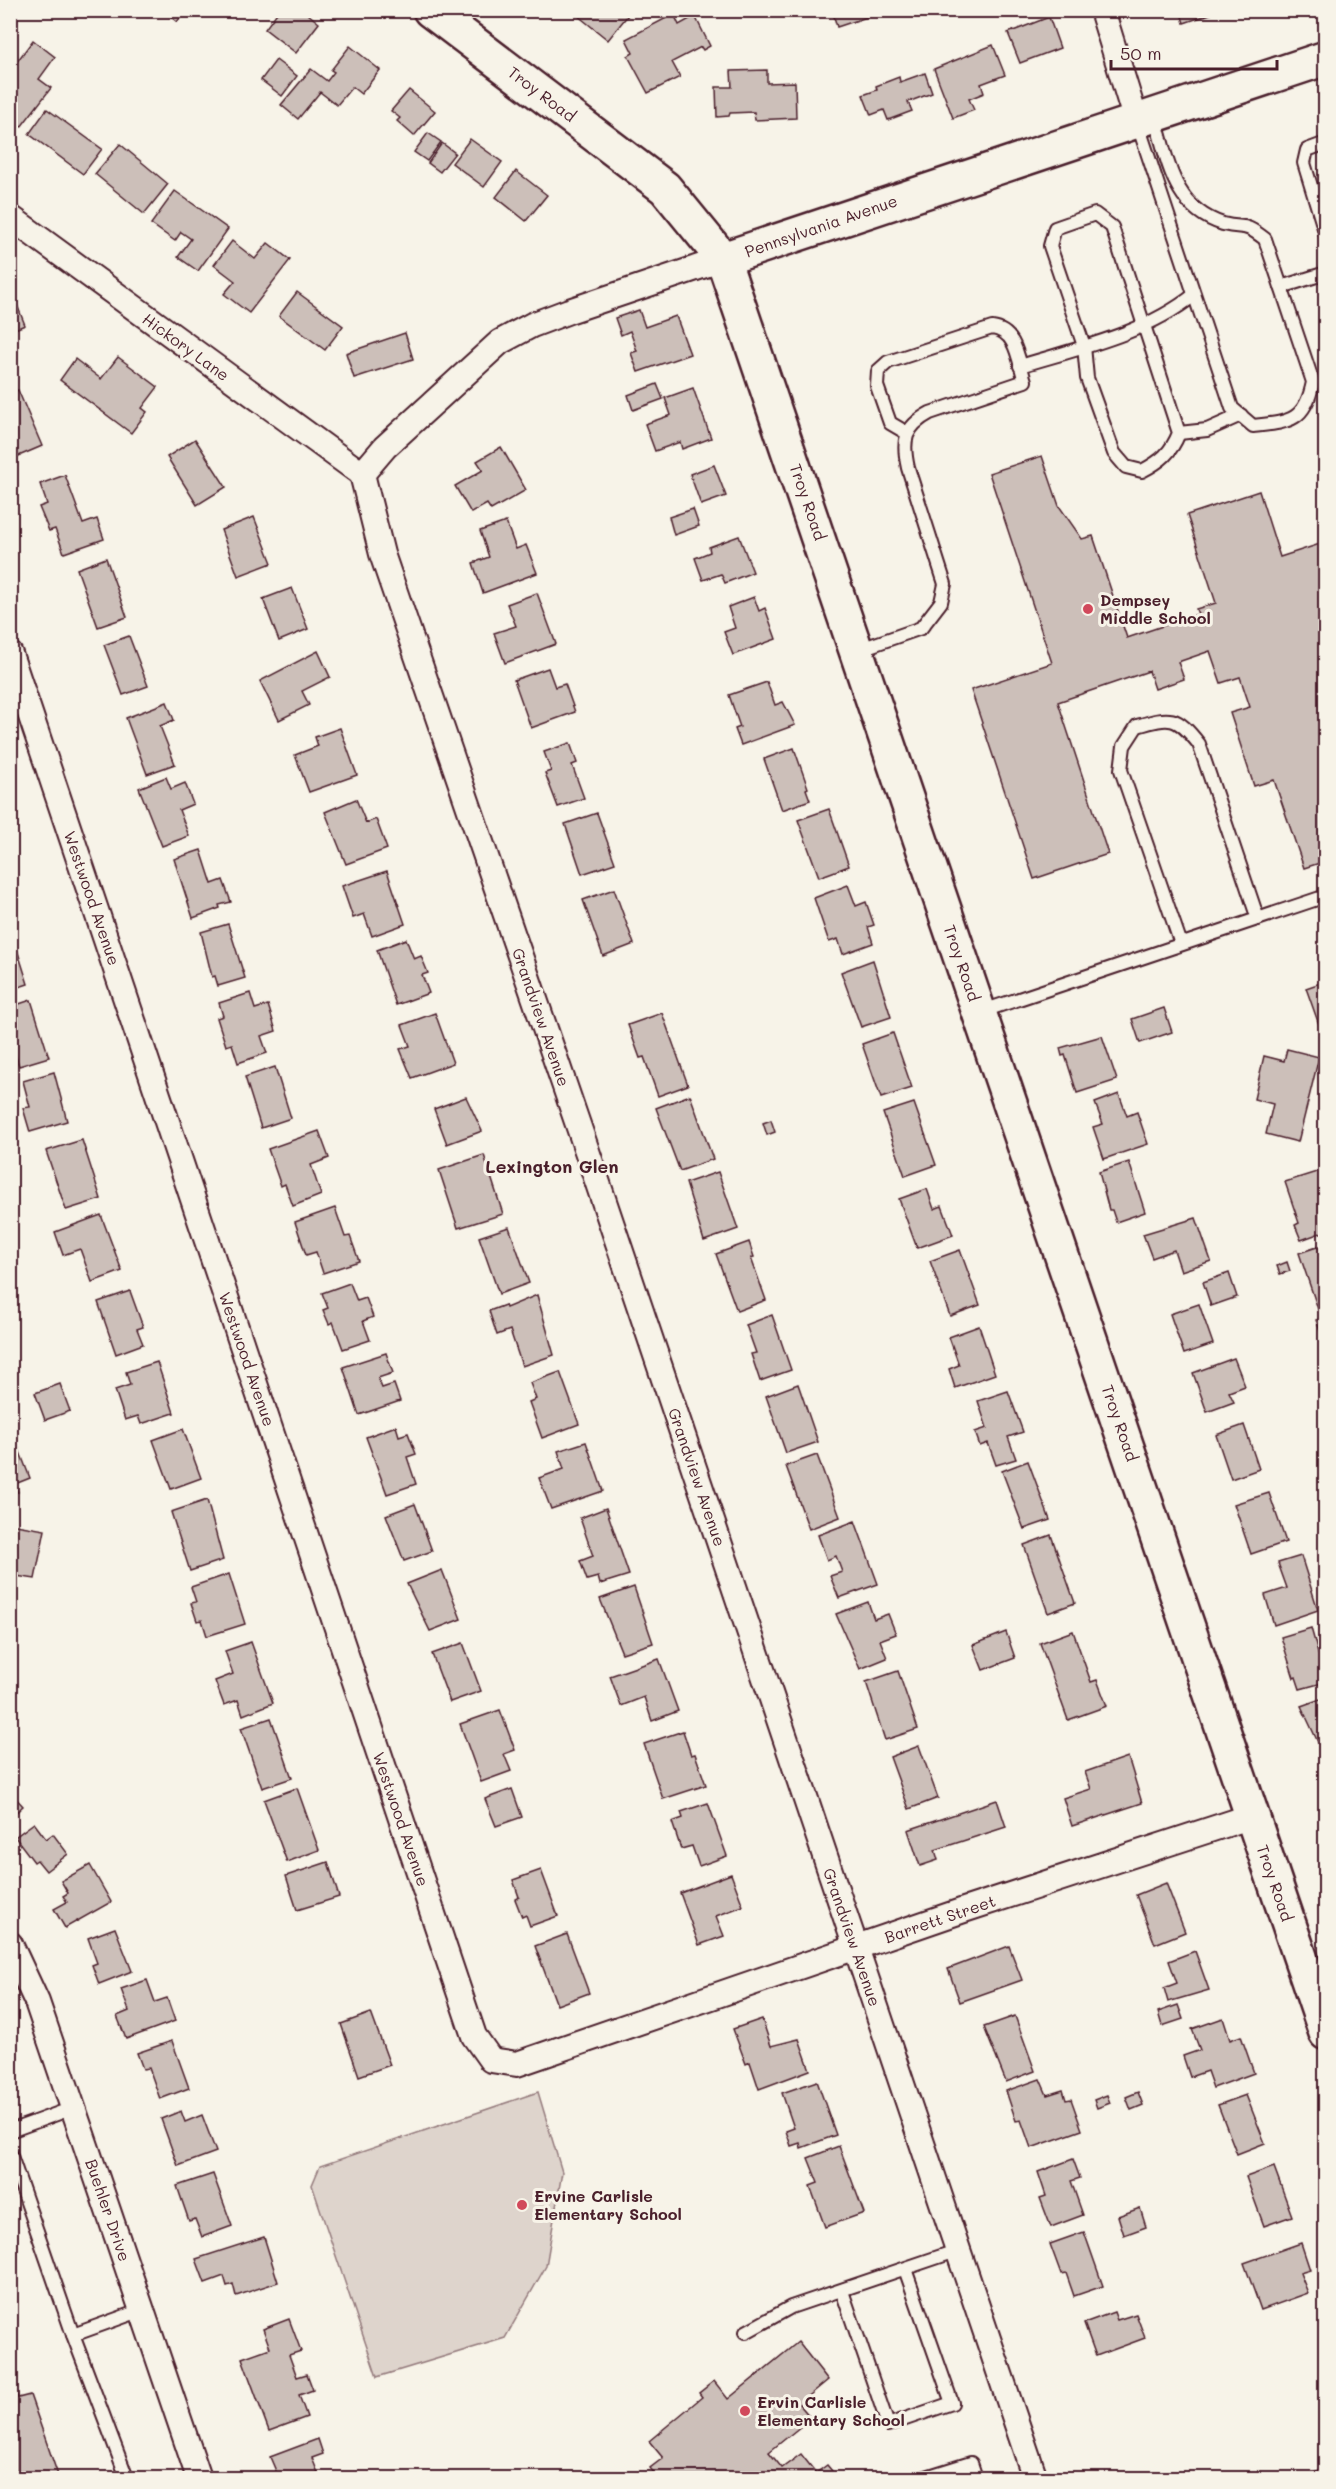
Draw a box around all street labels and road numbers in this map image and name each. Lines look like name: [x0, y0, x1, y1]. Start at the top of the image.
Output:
street label: Troy Road: [504, 61, 580, 126]
street label: Pennsylvania Avenue: [742, 190, 900, 262]
street label: Hickory Lane: [139, 308, 234, 385]
street label: Troy Road: [786, 461, 831, 543]
street label: Westwood Avenue: [60, 828, 125, 968]
street label: Troy Road: [940, 922, 985, 1004]
street label: Grandview Avenue: [508, 945, 575, 1089]
street label: Westwood Avenue: [215, 1289, 280, 1429]
street label: Troy Road: [1098, 1382, 1143, 1464]
street label: Grandview Avenue: [664, 1405, 731, 1549]
street label: Westwood Avenue: [369, 1749, 434, 1889]
street label: Troy Road: [1253, 1842, 1298, 1924]
street label: Grandview Avenue: [819, 1865, 886, 2009]
street label: Barrett Street: [882, 1890, 998, 1947]
street label: Buehler Drive: [81, 2156, 136, 2264]

